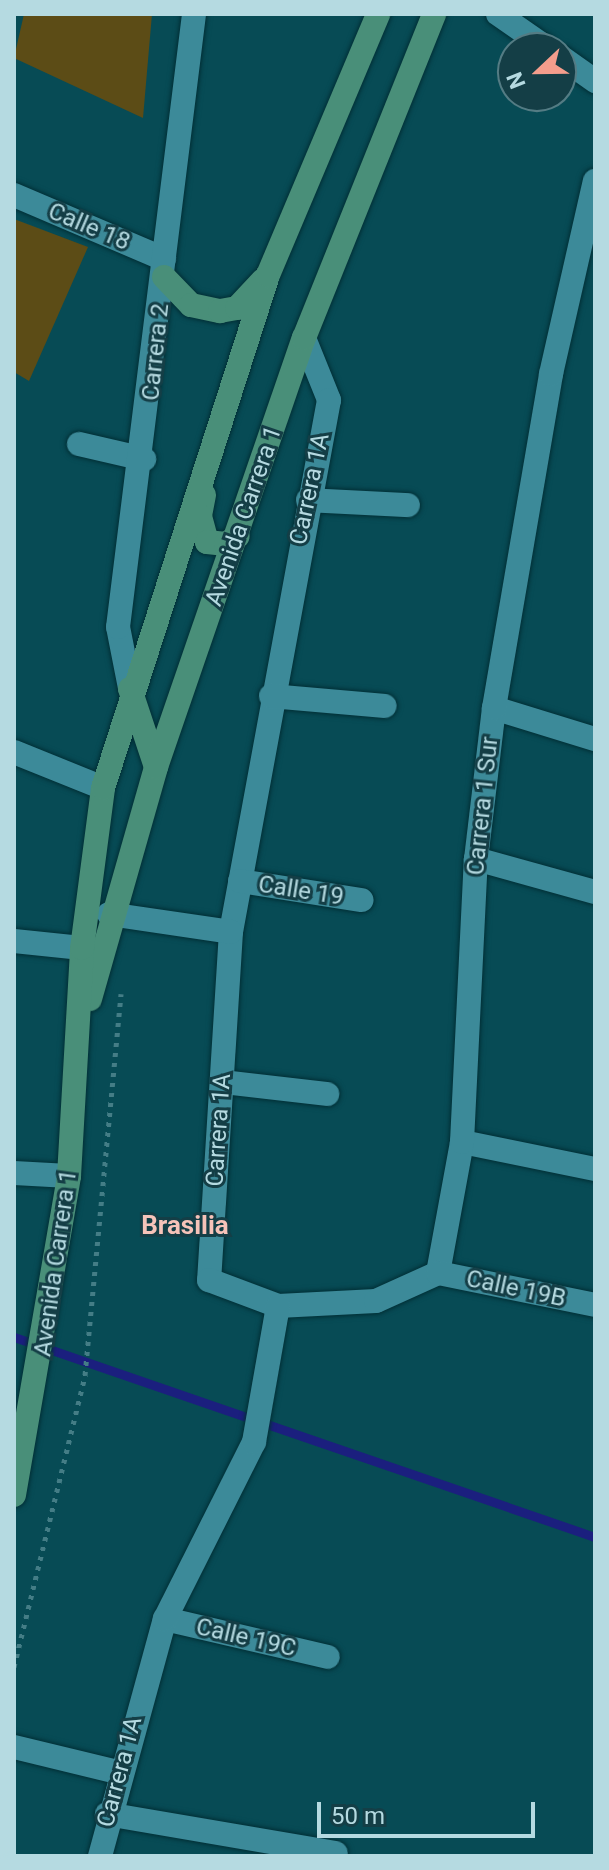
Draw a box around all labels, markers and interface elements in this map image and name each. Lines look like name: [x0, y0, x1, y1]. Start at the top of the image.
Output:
north arrow: [497, 32, 577, 112]
text: N: [502, 69, 531, 92]
street label: Calle 18: [44, 197, 134, 257]
street label: Carrera 2: [137, 302, 175, 402]
street label: Avenida Carrera 1: [200, 422, 288, 610]
street label: Carrera 1A: [284, 431, 336, 547]
street label: Carrera 1 Sur: [461, 735, 505, 877]
street label: Calle 19: [256, 870, 346, 912]
street label: Carrera 1A: [201, 1073, 237, 1187]
street label: Avenida Carrera 1: [29, 1168, 83, 1358]
district label: Brasilia: [141, 1210, 229, 1242]
street label: Calle 19B: [464, 1264, 568, 1314]
street label: Calle 19C: [193, 1613, 299, 1663]
street label: Carrera 1A: [91, 1714, 149, 1830]
scale bar: [321, 1786, 539, 1836]
text: 50 m: [331, 1802, 385, 1830]

